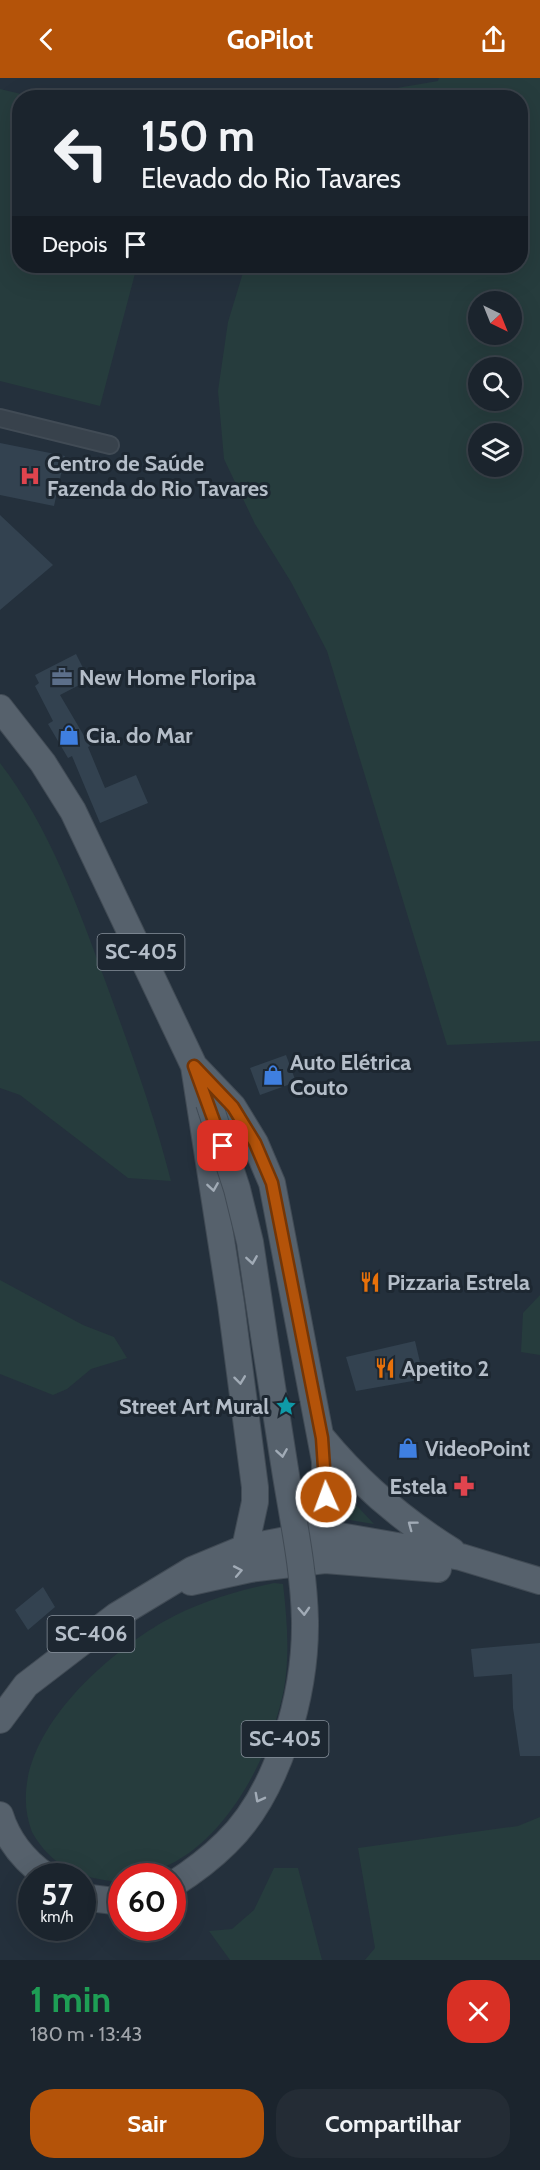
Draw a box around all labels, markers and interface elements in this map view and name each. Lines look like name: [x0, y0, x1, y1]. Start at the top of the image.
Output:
icon: back: [30, 23, 63, 56]
text: GoPilot: [227, 23, 313, 56]
icon: share: [477, 23, 510, 56]
text: 150 m: [141, 110, 255, 162]
icon: left: [42, 114, 120, 192]
text: Elevado do Rio Tavares: [141, 162, 401, 195]
icon: arrive: [119, 228, 152, 261]
text: Depois: [42, 231, 107, 258]
north arrow: [468, 291, 522, 345]
map controls: [468, 291, 522, 477]
button: search: [468, 357, 522, 411]
button: layers: [468, 423, 522, 477]
place label: Centro de Saúde Fazenda do Rio Tavares: [47, 450, 268, 502]
hospital icon: Centro de Saúde Fazenda do Rio Tavares: [18, 464, 42, 488]
place label: New Home Floripa: [79, 664, 256, 691]
office icon: New Home Floripa: [50, 665, 74, 689]
place label: Cia. do Mar: [86, 722, 193, 749]
shop icon: Cia. do Mar: [57, 723, 81, 747]
road number: SC-405: [98, 934, 184, 970]
place label: Auto Elétrica Couto: [290, 1049, 411, 1101]
shop icon: Auto Elétrica Couto: [261, 1063, 285, 1087]
pin: [197, 1120, 248, 1171]
icon: arrive: [206, 1129, 239, 1162]
one-way arrow: [206, 1181, 219, 1191]
one-way arrow: [246, 1256, 258, 1265]
place label: Pizzaria Estrela: [387, 1269, 530, 1296]
restaurant icon: Pizzaria Estrela: [358, 1270, 382, 1294]
place label: Apetito 2: [402, 1355, 489, 1382]
restaurant icon: Apetito 2: [373, 1356, 397, 1380]
one-way arrow: [233, 1375, 246, 1384]
place label: Street Art Mural: [119, 1393, 269, 1420]
place icon: Street Art Mural: [274, 1394, 298, 1418]
place label: VideoPoint: [425, 1435, 530, 1462]
shop icon: VideoPoint: [396, 1436, 420, 1460]
one-way arrow: [276, 1448, 288, 1458]
position arrow: [294, 1465, 358, 1529]
place label: Estela: [390, 1473, 447, 1500]
pharmacy icon: Estela: [452, 1474, 476, 1498]
one-way arrow: [407, 1521, 418, 1532]
one-way arrow: [233, 1565, 243, 1578]
one-way arrow: [297, 1606, 310, 1616]
road number: SC-406: [48, 1616, 134, 1652]
road number: SC-405: [242, 1721, 328, 1757]
one-way arrow: [255, 1792, 266, 1802]
speed limit sign: 60: [108, 1863, 186, 1941]
text: 57: [41, 1876, 73, 1913]
text: km/h: [41, 1908, 73, 1926]
text: 1 min: [30, 1977, 111, 2021]
button: close: [447, 1980, 510, 2043]
text: 180 m · 13:43: [30, 2022, 142, 2046]
button: Sair: [30, 2089, 264, 2158]
button: Compartilhar: [276, 2089, 510, 2158]

